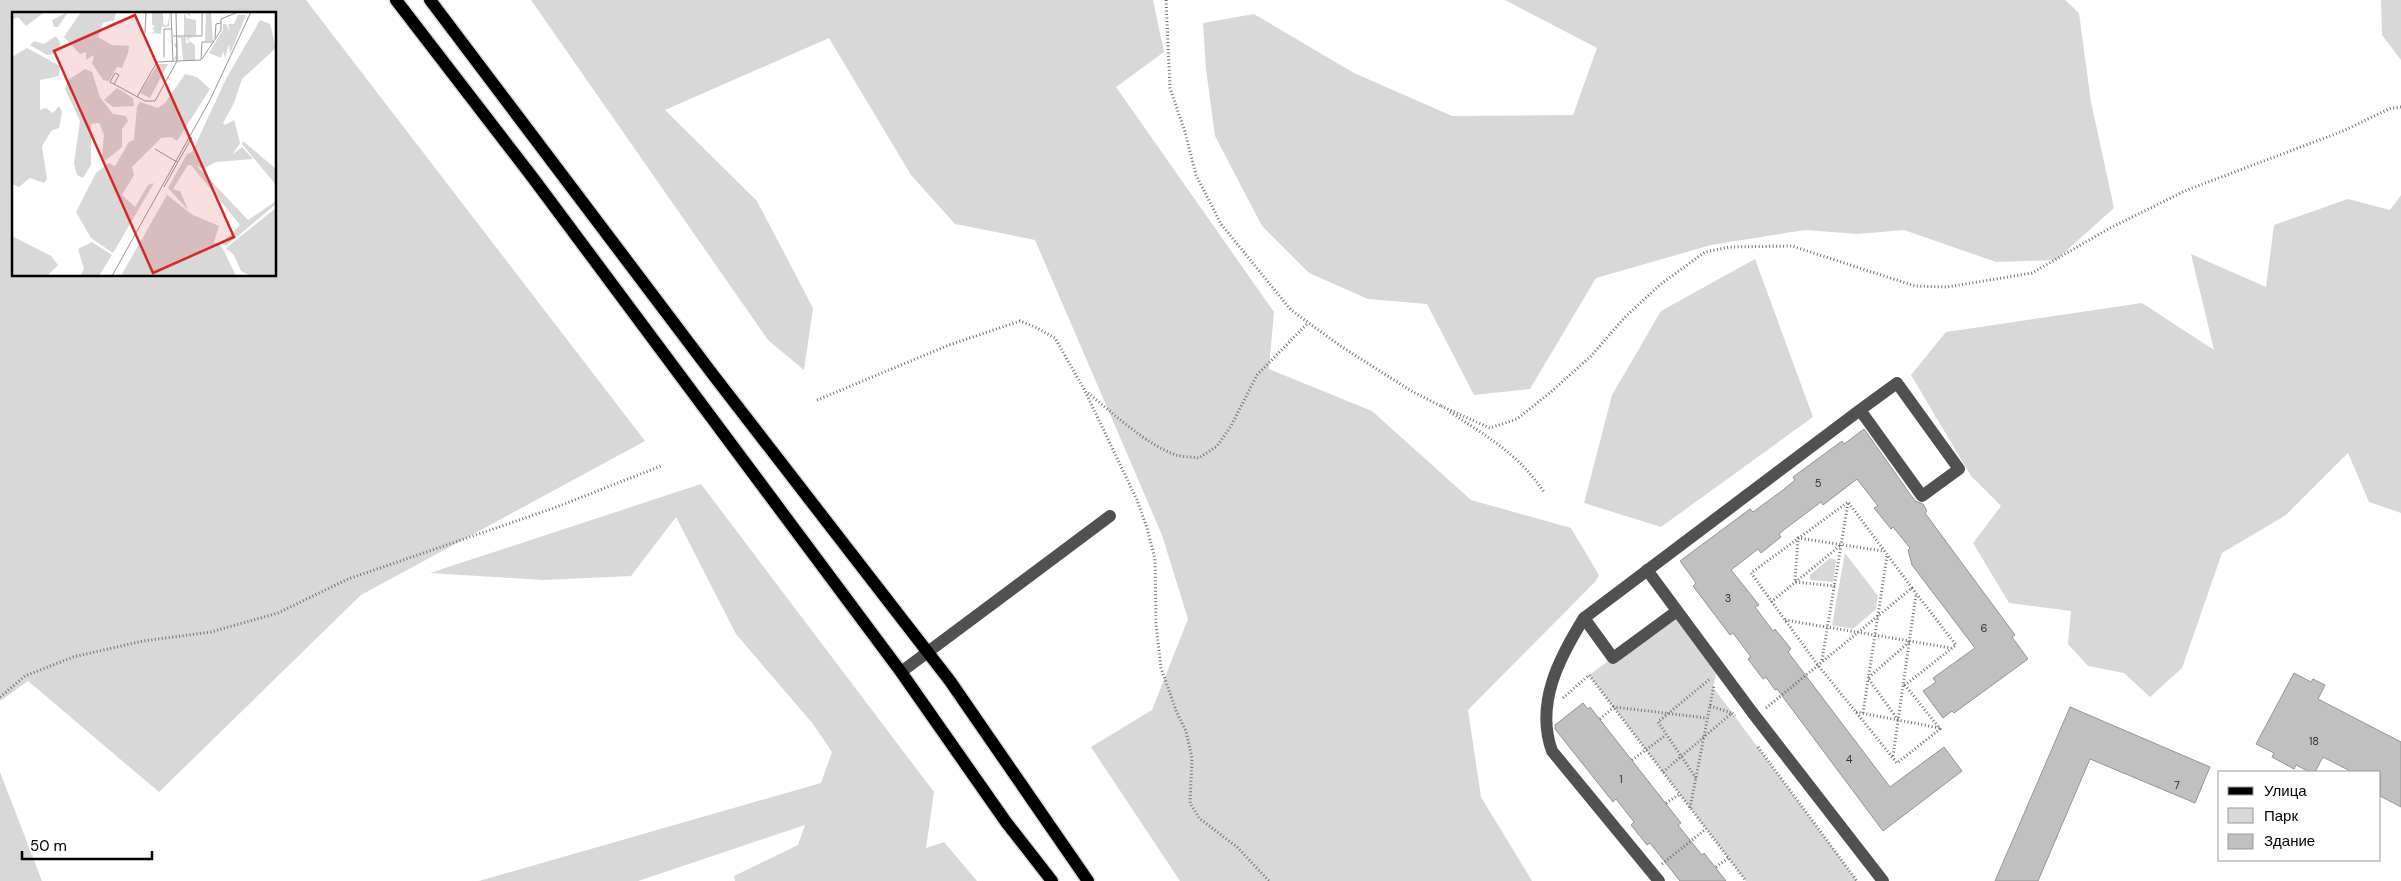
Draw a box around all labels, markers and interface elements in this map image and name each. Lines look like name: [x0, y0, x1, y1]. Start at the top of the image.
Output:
inset map: [12, 12, 276, 276]
house number: 5: [1815, 476, 1822, 490]
house number: 3: [1725, 591, 1731, 605]
house number: 6: [1981, 621, 1988, 635]
house number: 18: [2309, 734, 2319, 748]
house number: 4: [1846, 752, 1853, 766]
legend: [2218, 771, 2381, 861]
house number: 1: [1619, 772, 1623, 786]
house number: 7: [2174, 778, 2180, 792]
text: Улица: [2264, 781, 2307, 801]
text: Парк: [2264, 806, 2298, 826]
scale bar: [22, 828, 152, 860]
text: Здание: [2264, 831, 2315, 851]
text: 50 m: [30, 836, 67, 856]

